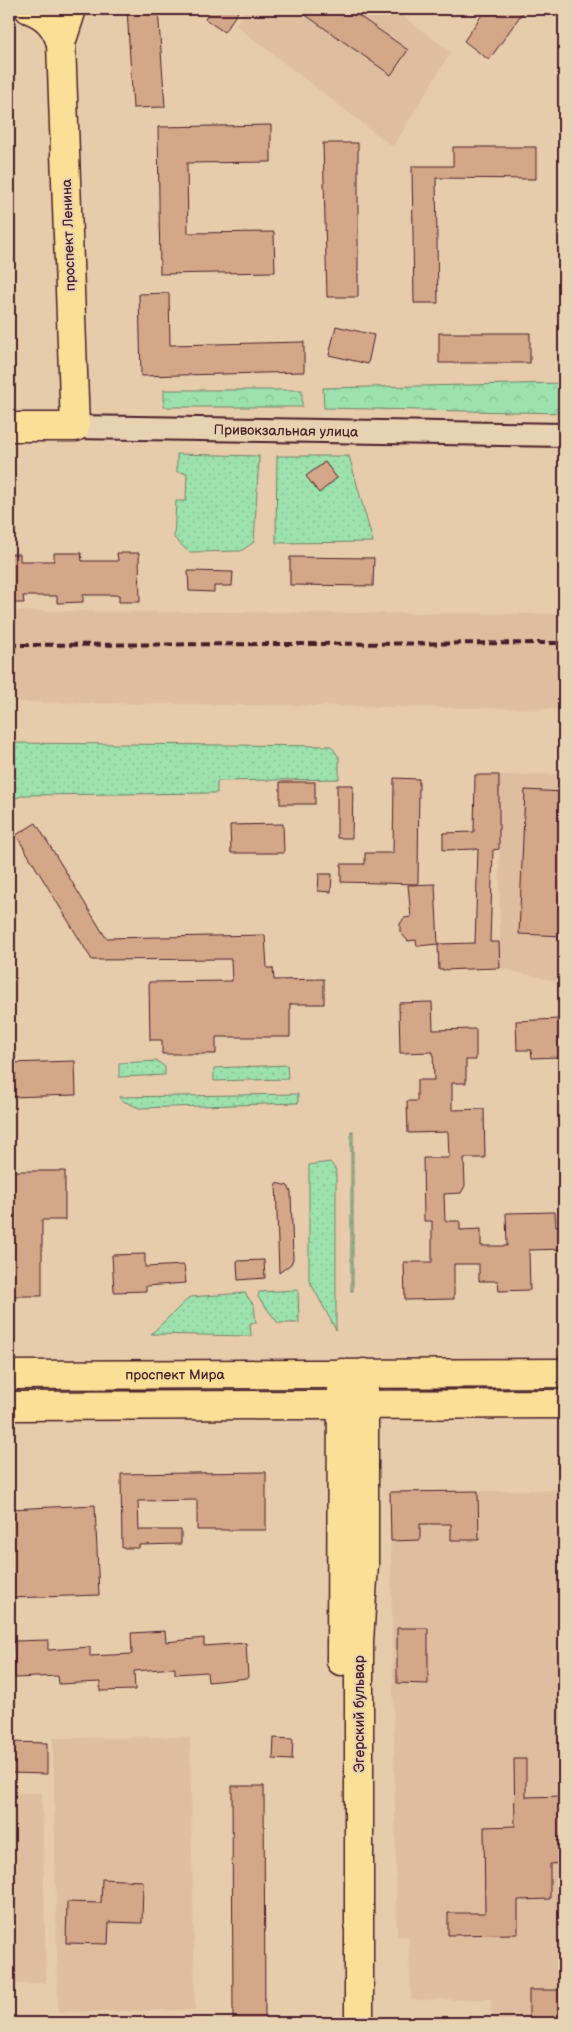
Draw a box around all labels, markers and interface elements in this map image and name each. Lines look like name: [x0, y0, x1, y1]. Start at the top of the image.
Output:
street label: проспект Ленина: [58, 178, 79, 291]
street label: Привокзальная улица: [213, 421, 359, 441]
street label: проспект Мира: [125, 1366, 226, 1384]
street label: Эгерский бульвар: [351, 1655, 368, 1773]

